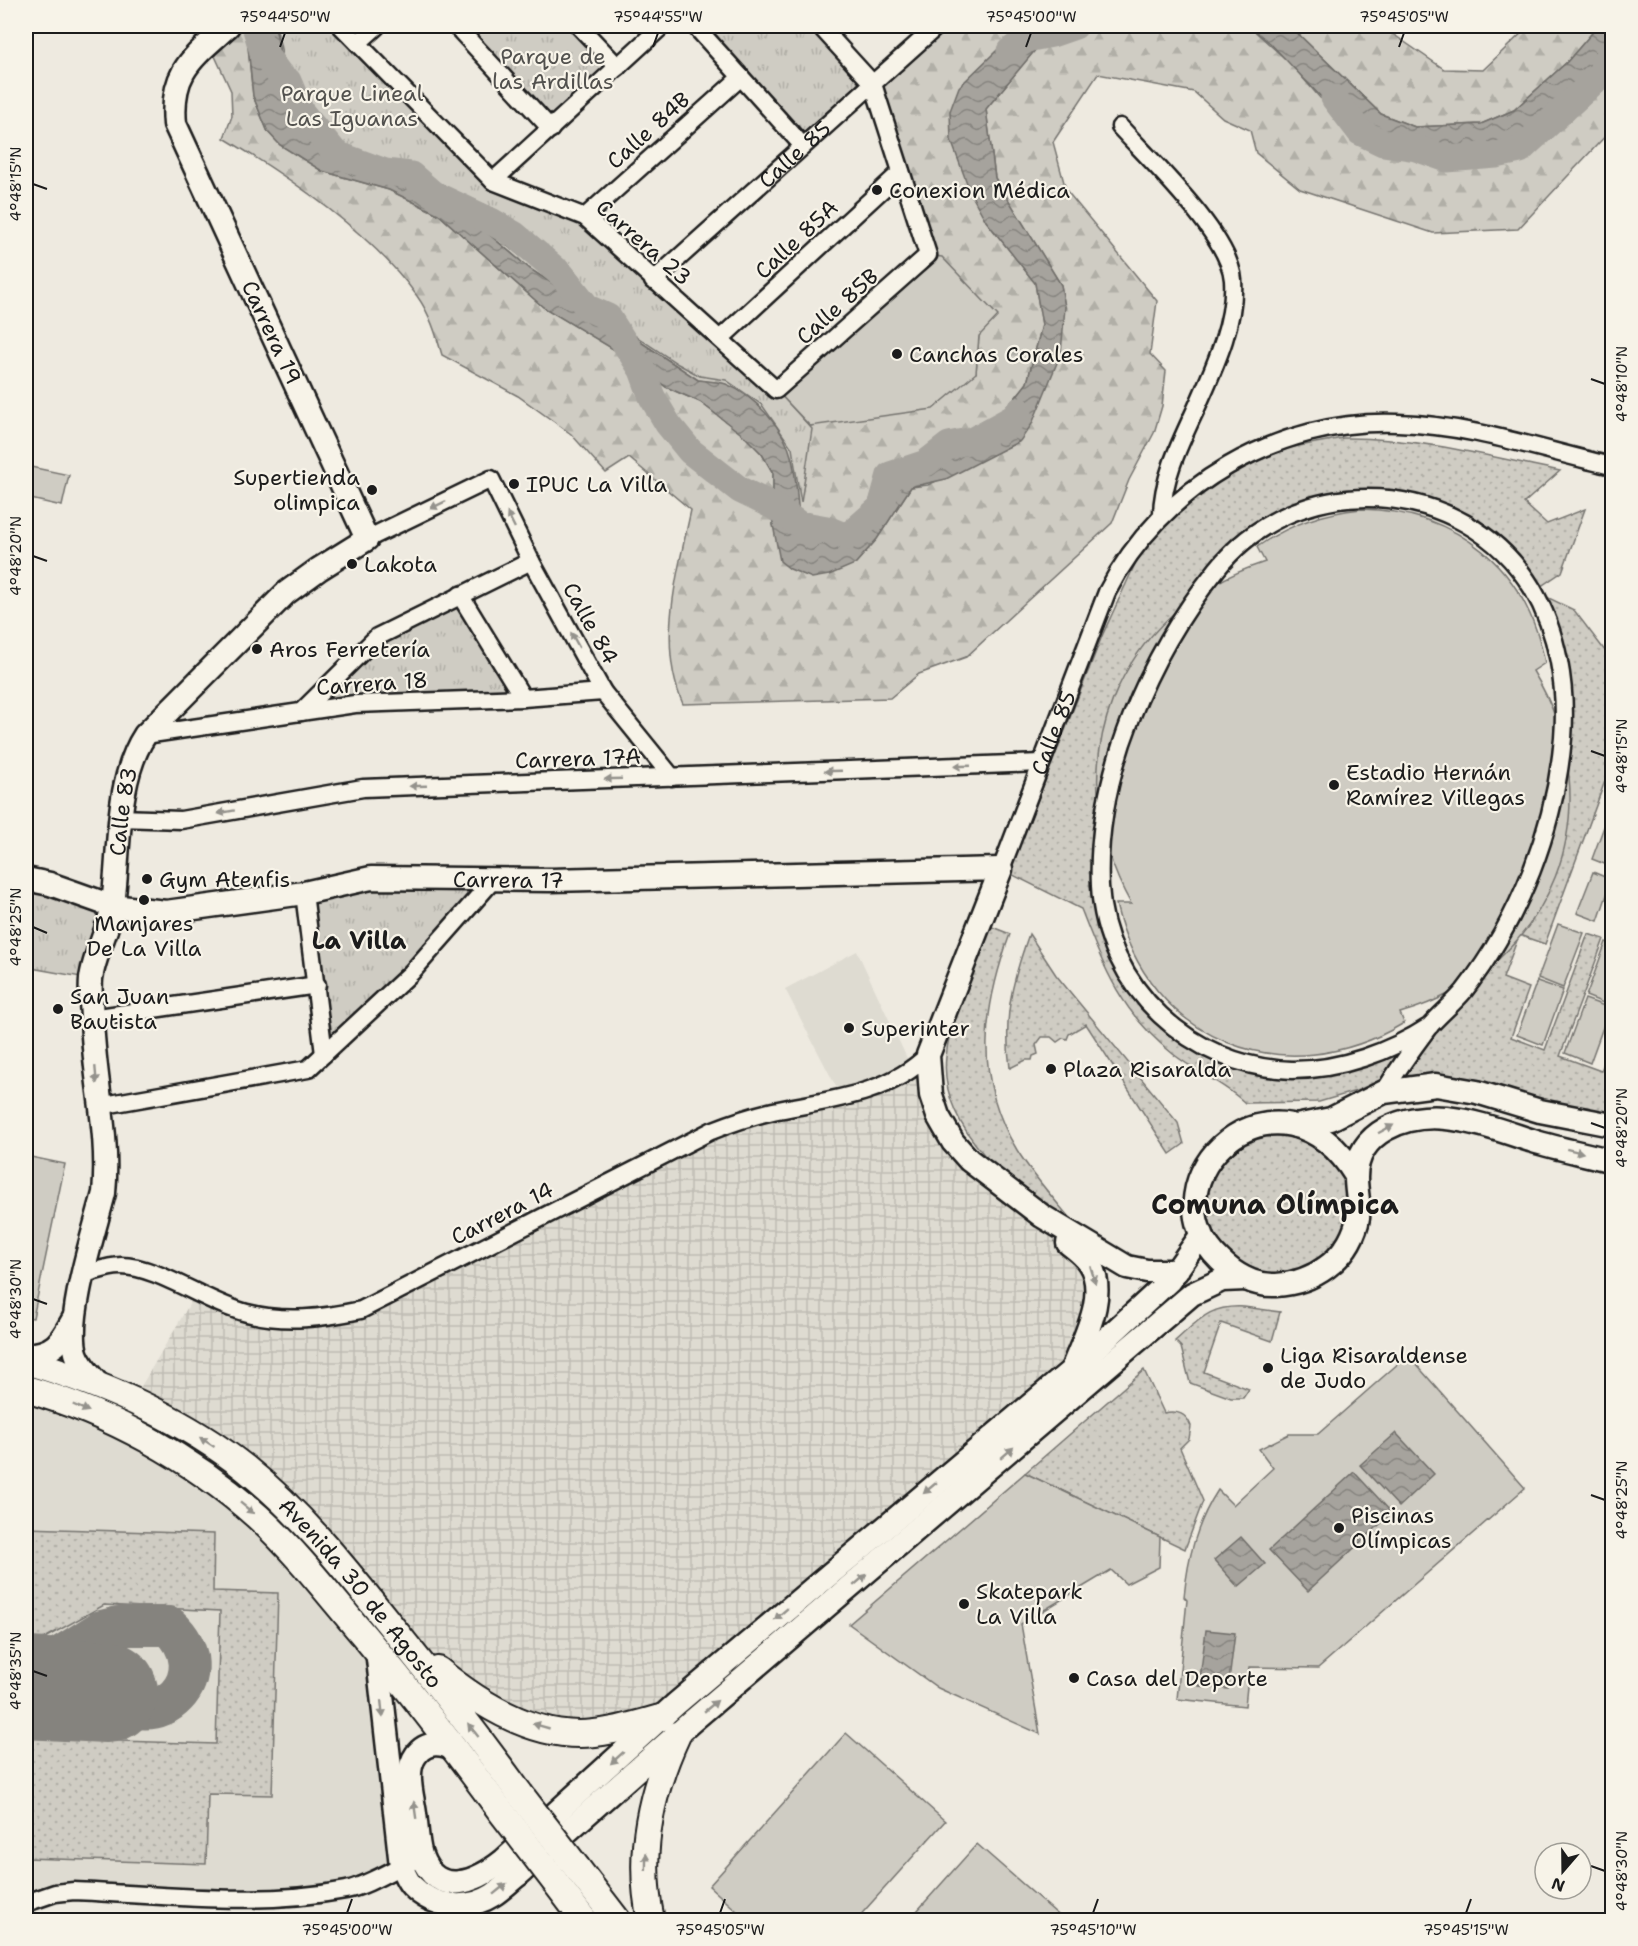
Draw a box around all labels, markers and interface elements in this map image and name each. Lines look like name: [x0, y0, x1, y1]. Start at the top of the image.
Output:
text: 75°44'50"W: [239, 7, 331, 27]
text: 75°44'55"W: [613, 7, 703, 27]
text: 75°45'00"W: [985, 7, 1077, 27]
text: 75°45'05"W: [1359, 7, 1449, 27]
park label: Parque de las Ardillas: [492, 42, 614, 96]
park label: Parque Lineal Las Iguanas: [281, 79, 424, 133]
street label: Calle 84B: [600, 85, 696, 175]
street label: Calle 85: [752, 114, 837, 195]
text: 4°48'15"N: [6, 146, 26, 222]
place label: Conexion Médica: [889, 176, 1070, 205]
marker: Conexion Médica: [870, 183, 884, 197]
street label: Carrera 23: [590, 193, 697, 292]
street label: Calle 85A: [748, 193, 844, 285]
street label: Calle 85B: [790, 262, 885, 351]
street label: Carrera 19: [235, 276, 308, 389]
place label: Canchas Corales: [909, 340, 1084, 369]
text: 4°48'10"N: [1612, 346, 1632, 422]
marker: Canchas Corales: [890, 347, 904, 361]
place label: Supertienda olimpica: [233, 463, 360, 517]
place label: IPUC La Villa: [526, 470, 667, 499]
marker: IPUC La Villa: [507, 477, 521, 491]
marker: Supertienda olimpica: [365, 483, 379, 497]
one-way arrow: [430, 500, 447, 509]
one-way arrow: [506, 512, 515, 529]
text: 4°48'20"N: [6, 516, 26, 596]
place label: Lakota: [364, 550, 437, 579]
marker: Lakota: [345, 557, 359, 571]
street label: Calle 84: [556, 577, 625, 669]
one-way arrow: [570, 632, 580, 649]
place label: Aros Ferretería: [269, 635, 430, 664]
marker: Aros Ferretería: [250, 642, 264, 656]
street label: Carrera 18: [315, 665, 429, 702]
street label: Calle 85: [1024, 686, 1083, 779]
text: 4°48'15"N: [1612, 718, 1632, 794]
street label: Carrera 17A: [514, 742, 642, 775]
place label: Estadio Hernán Ramírez Villegas: [1346, 758, 1525, 812]
one-way arrow: [953, 762, 972, 771]
street label: Calle 83: [103, 764, 144, 857]
one-way arrow: [823, 766, 842, 776]
one-way arrow: [604, 774, 623, 784]
marker: Estadio Hernán Ramírez Villegas: [1327, 778, 1341, 792]
one-way arrow: [409, 781, 428, 791]
one-way arrow: [216, 808, 235, 817]
place label: Gym Atenfis: [159, 865, 290, 894]
street label: Carrera 17: [453, 865, 564, 895]
marker: Gym Atenfis: [140, 872, 154, 886]
text: 4°48'25"N: [6, 888, 26, 966]
marker: Manjares De La Villa: [137, 893, 151, 907]
place label: Manjares De La Villa: [87, 909, 202, 963]
district label: La Villa: [312, 925, 407, 957]
place label: San Juan Bautista: [70, 982, 169, 1036]
marker: San Juan Bautista: [51, 1002, 65, 1016]
place label: Superinter: [861, 1014, 970, 1043]
marker: Superinter: [842, 1021, 856, 1035]
place label: Plaza Risaralda: [1063, 1055, 1231, 1084]
marker: Plaza Risaralda: [1044, 1062, 1058, 1076]
one-way arrow: [91, 1065, 101, 1084]
text: 4°48'20"N: [1612, 1088, 1632, 1168]
one-way arrow: [1378, 1124, 1395, 1134]
one-way arrow: [1565, 1147, 1584, 1157]
street label: Carrera 14: [446, 1175, 558, 1252]
district label: Comuna Olímpica: [1151, 1185, 1399, 1223]
text: 4°48'30"N: [6, 1259, 26, 1339]
one-way arrow: [1089, 1266, 1098, 1284]
place label: Liga Risaraldense de Judo: [1280, 1341, 1468, 1395]
marker: Liga Risaraldense de Judo: [1261, 1361, 1275, 1375]
one-way arrow: [72, 1403, 90, 1413]
one-way arrow: [199, 1437, 215, 1448]
one-way arrow: [999, 1446, 1015, 1459]
text: 4°48'25"N: [1612, 1461, 1632, 1539]
one-way arrow: [922, 1482, 938, 1495]
street label: Avenida 30 de Agosto: [272, 1491, 449, 1694]
place label: Piscinas Olímpicas: [1351, 1501, 1452, 1555]
one-way arrow: [239, 1502, 255, 1515]
marker: Piscinas Olímpicas: [1332, 1521, 1346, 1535]
one-way arrow: [852, 1574, 867, 1587]
place label: Skatepark La Villa: [976, 1577, 1083, 1631]
marker: Skatepark La Villa: [957, 1597, 971, 1611]
one-way arrow: [774, 1607, 789, 1620]
text: 4°48'35"N: [6, 1632, 26, 1710]
place label: Casa del Deporte: [1086, 1664, 1268, 1693]
marker: Casa del Deporte: [1067, 1671, 1081, 1685]
one-way arrow: [377, 1699, 387, 1718]
one-way arrow: [703, 1700, 718, 1713]
one-way arrow: [532, 1721, 550, 1731]
one-way arrow: [467, 1722, 480, 1738]
one-way arrow: [610, 1751, 625, 1764]
one-way arrow: [410, 1800, 419, 1819]
text: 4°48'30"N: [1612, 1831, 1632, 1911]
north arrow: [1533, 1841, 1593, 1901]
one-way arrow: [641, 1853, 651, 1872]
text: N: [1548, 1873, 1568, 1897]
one-way arrow: [493, 1883, 508, 1896]
text: 75°45'00"W: [301, 1920, 393, 1940]
text: 75°45'05"W: [675, 1920, 765, 1940]
text: 75°45'10"W: [1049, 1920, 1137, 1940]
text: 75°45'15"W: [1423, 1920, 1509, 1940]

